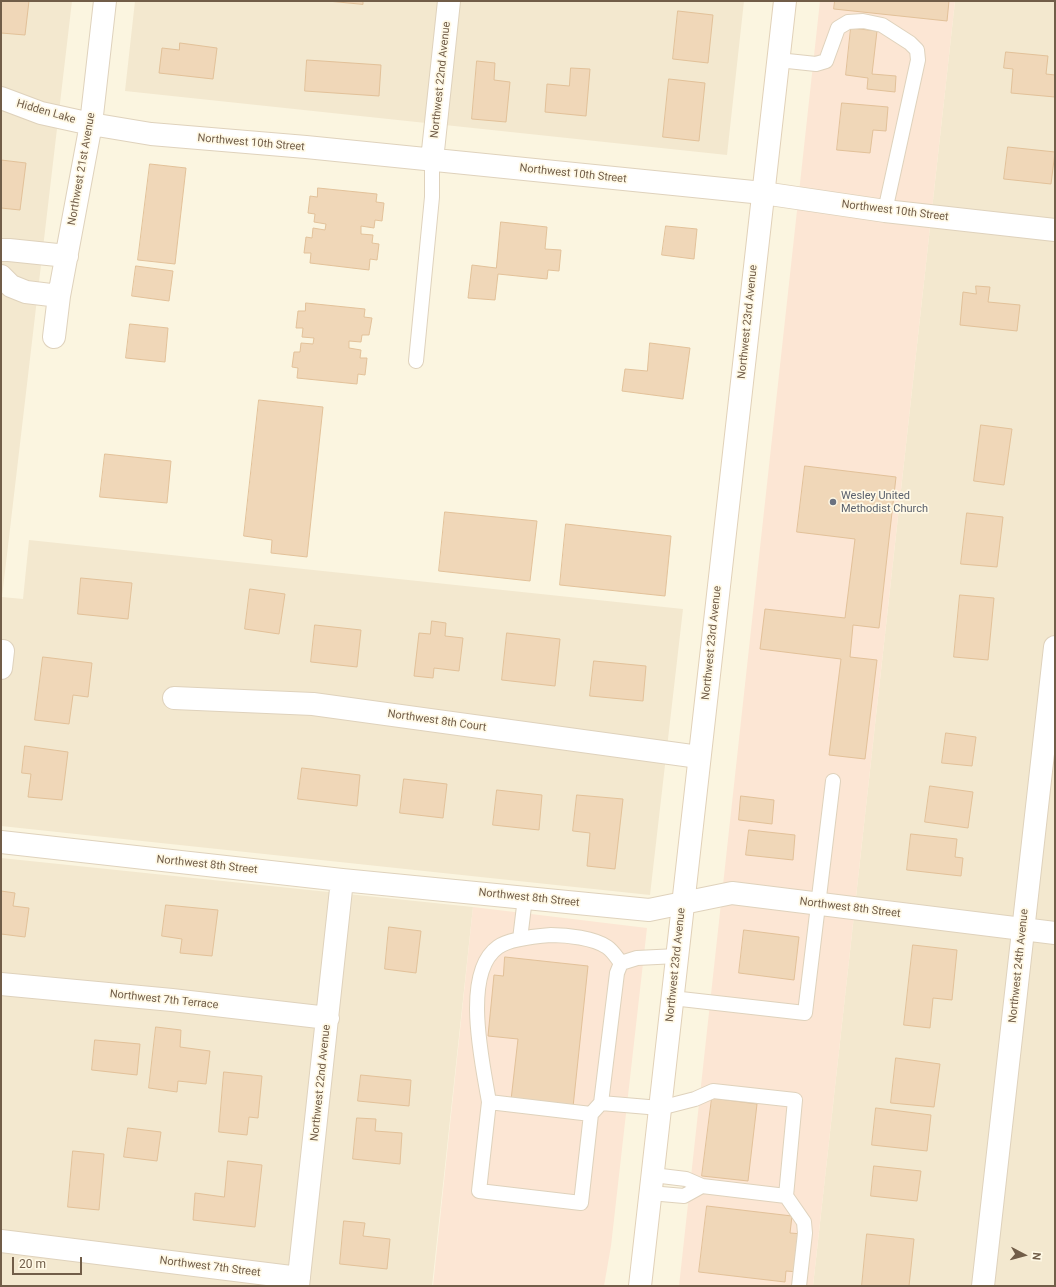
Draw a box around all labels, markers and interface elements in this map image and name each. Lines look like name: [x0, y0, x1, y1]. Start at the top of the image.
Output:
street label: Northwest 22nd Avenue: [428, 21, 454, 139]
street label: Hidden Lake: [15, 97, 77, 127]
street label: Northwest 21st Avenue: [66, 112, 98, 226]
street label: Northwest 10th Street: [197, 132, 305, 154]
street label: Northwest 10th Street: [519, 162, 627, 186]
street label: Northwest 10th Street: [841, 198, 949, 224]
street label: Northwest 23rd Avenue: [735, 264, 761, 380]
place label: Wesley United Methodist Church: [841, 489, 928, 515]
marker: Wesley United Methodist Church: [828, 497, 838, 507]
street label: Northwest 23rd Avenue: [699, 585, 725, 701]
street label: Northwest 8th Court: [387, 708, 487, 734]
street label: Northwest 8th Street: [156, 853, 258, 877]
street label: Northwest 8th Street: [478, 886, 580, 910]
street label: Northwest 8th Street: [799, 895, 901, 921]
street label: Northwest 23rd Avenue: [663, 907, 689, 1023]
street label: Northwest 24th Avenue: [1006, 908, 1032, 1024]
street label: Northwest 7th Terrace: [109, 988, 219, 1012]
street label: Northwest 22nd Avenue: [308, 1024, 334, 1142]
north arrow: [1004, 1235, 1044, 1275]
scale bar: [14, 1249, 84, 1275]
text: N: [1030, 1252, 1043, 1261]
street label: Northwest 7th Street: [159, 1254, 261, 1280]
text: 20 m: [19, 1257, 46, 1271]

